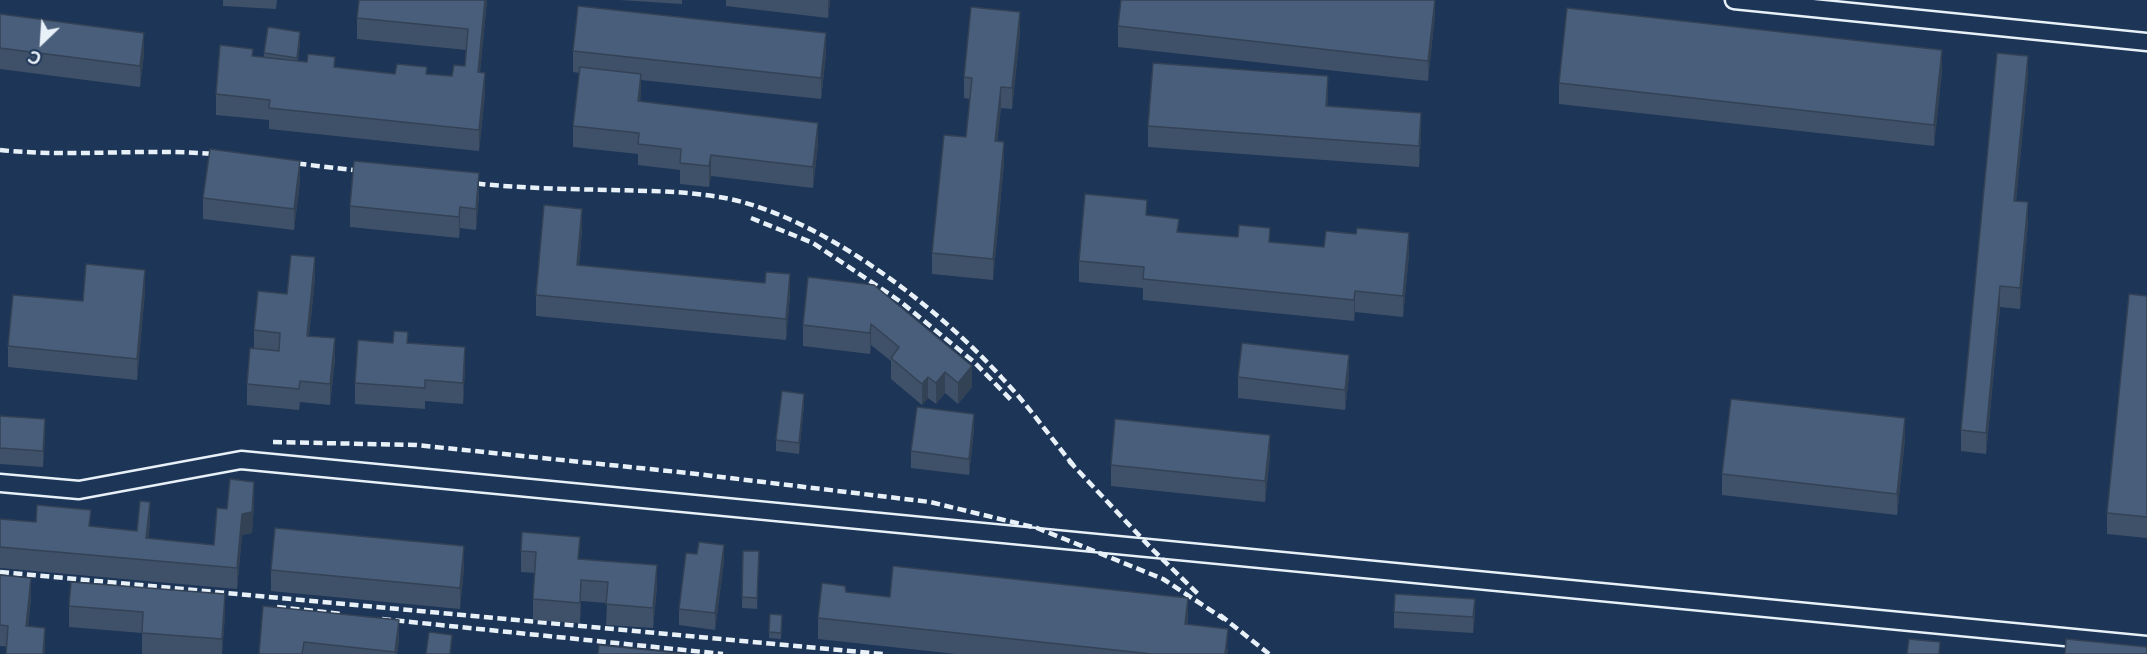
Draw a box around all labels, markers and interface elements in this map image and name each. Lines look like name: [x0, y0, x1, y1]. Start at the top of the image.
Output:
north arrow: [12, 12, 72, 72]
text: С: [24, 45, 45, 72]

